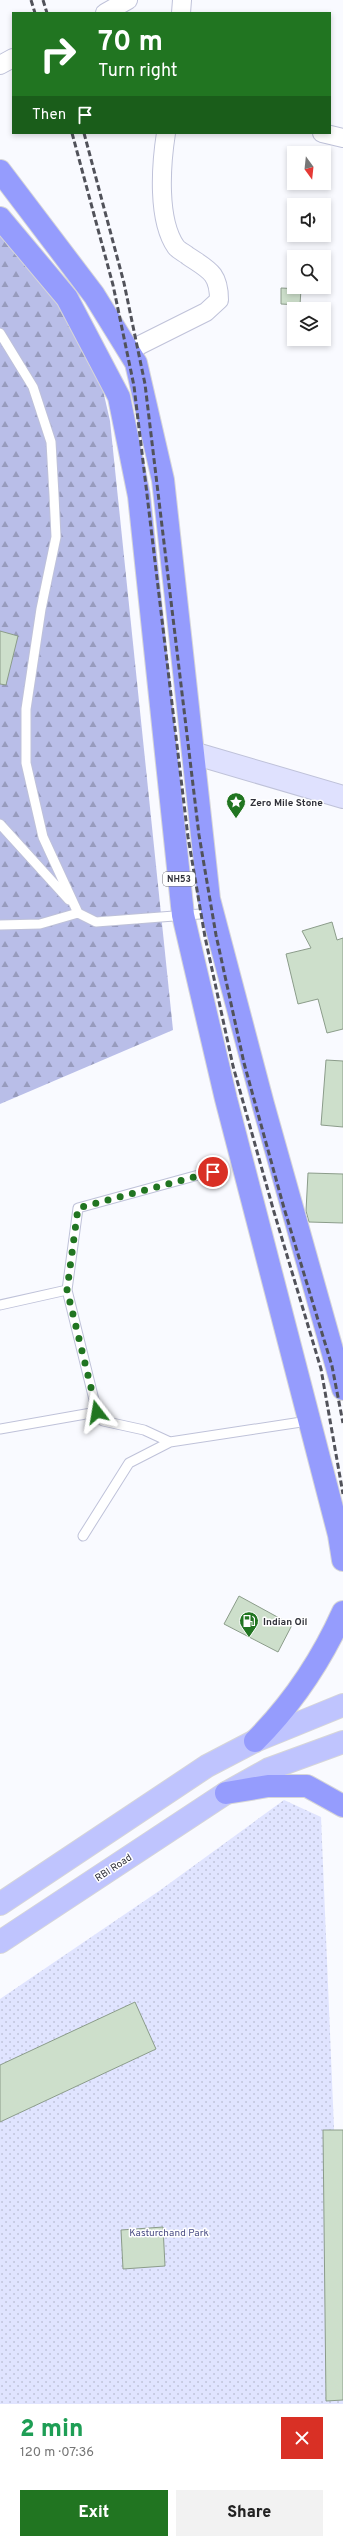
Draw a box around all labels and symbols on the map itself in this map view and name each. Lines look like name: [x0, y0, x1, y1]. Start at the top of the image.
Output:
north arrow: [287, 146, 331, 190]
place icon: Zero Mile Stone: [225, 791, 247, 819]
place label: Zero Mile Stone: [250, 797, 323, 810]
road number: NH53: [163, 872, 195, 886]
pin: [196, 1155, 230, 1189]
position arrow: [76, 1391, 118, 1433]
fuel station icon: Indian Oil: [238, 1610, 260, 1638]
place label: Indian Oil: [263, 1616, 308, 1629]
street label: RBI Road: [93, 1852, 135, 1885]
park label: Kasturchand Park: [129, 2227, 209, 2240]

